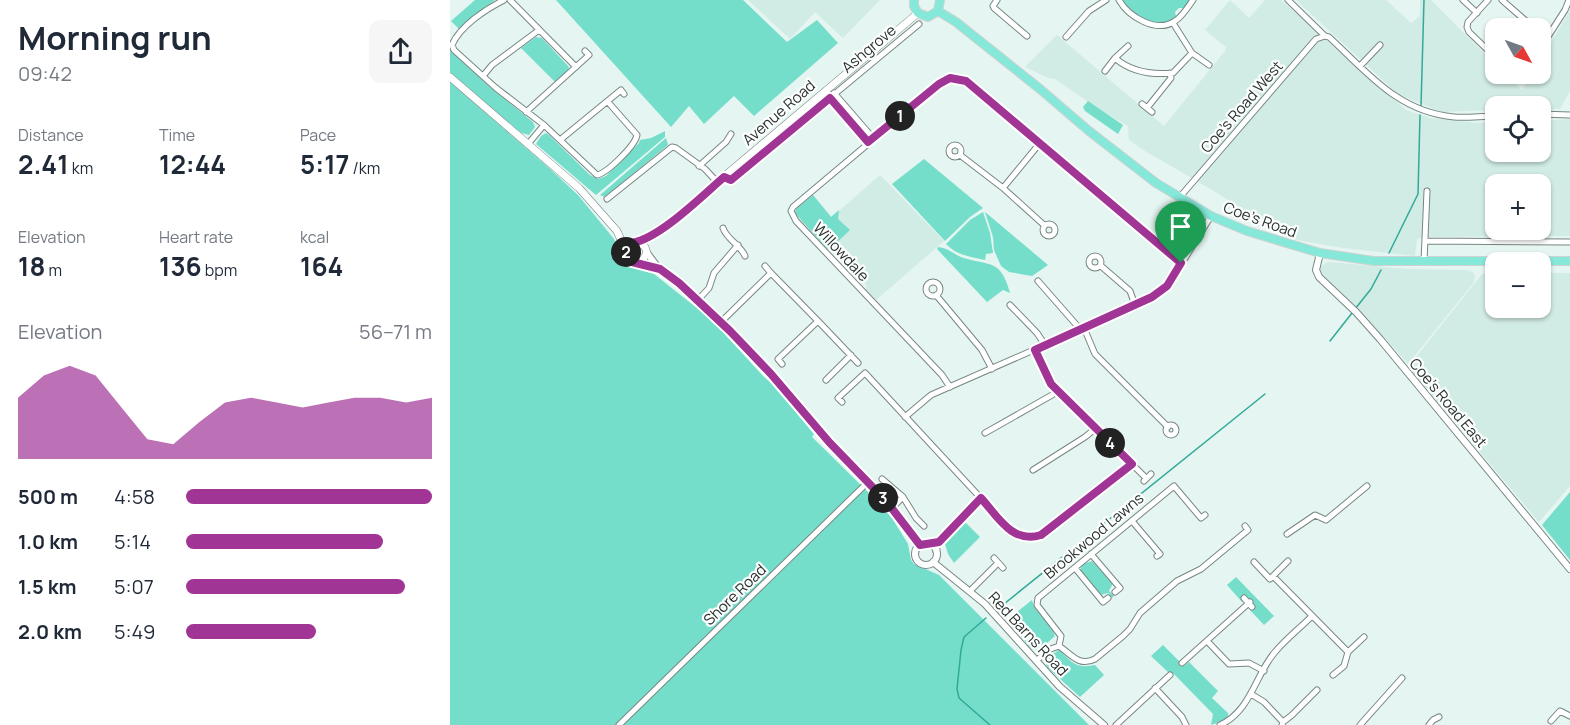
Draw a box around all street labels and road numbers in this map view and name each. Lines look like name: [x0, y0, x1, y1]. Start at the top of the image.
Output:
street label: Ashgrove: [837, 20, 901, 78]
street label: Coe's Road West: [1196, 56, 1288, 157]
street label: Avenue Road: [738, 75, 819, 150]
street label: Coe's Road: [1220, 197, 1300, 243]
street label: Willowdale: [809, 218, 874, 286]
street label: Coe's Road East: [1405, 354, 1492, 452]
street label: Brookwood Lawns: [1039, 487, 1148, 584]
street label: Shore Road: [699, 559, 771, 630]
street label: Red Barns Road: [984, 587, 1073, 680]

